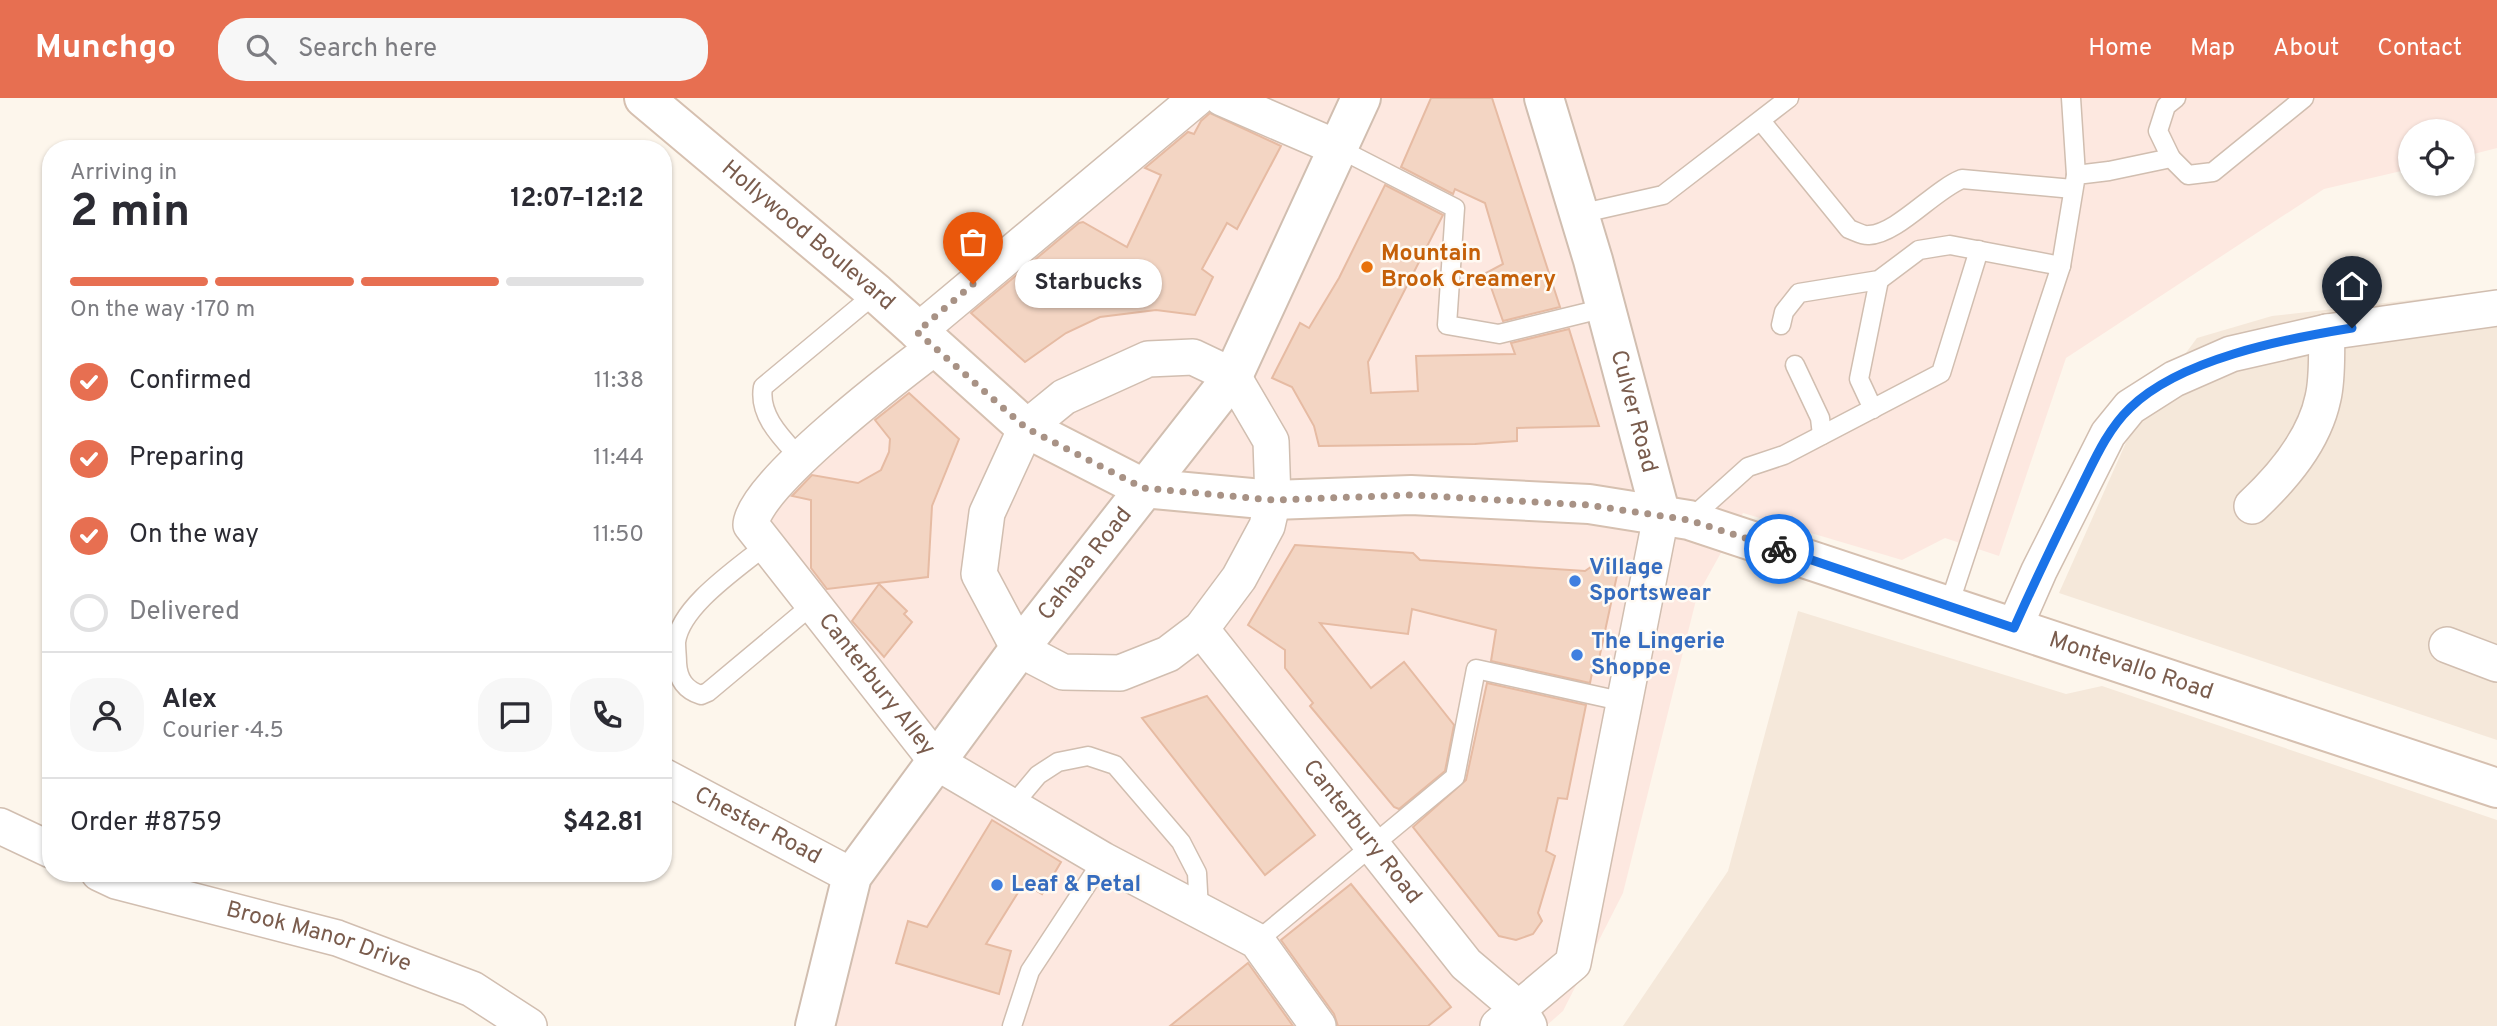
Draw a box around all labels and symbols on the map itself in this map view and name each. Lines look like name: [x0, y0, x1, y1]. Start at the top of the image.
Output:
street label: Hollywood Boulevard: [715, 154, 901, 317]
pin: [943, 212, 1003, 284]
place label: Mountain Brook Creamery: [1381, 240, 1556, 295]
pin: [2322, 256, 2382, 328]
marker: Mountain Brook Creamery: [1359, 259, 1375, 275]
callout: Starbucks: [1015, 260, 1162, 308]
street label: Culver Road: [1603, 347, 1663, 476]
street label: Cahaba Road: [1032, 502, 1139, 627]
courier: [1744, 514, 1814, 584]
place label: Village Sportswear: [1589, 554, 1712, 609]
marker: Village Sportswear: [1567, 573, 1583, 589]
street label: Canterbury Alley: [811, 607, 941, 762]
street label: Montevallo Road: [2045, 626, 2217, 707]
place label: The Lingerie Shoppe: [1591, 628, 1725, 683]
marker: The Lingerie Shoppe: [1569, 647, 1585, 663]
street label: Canterbury Road: [1296, 754, 1428, 910]
street label: Chester Road: [689, 781, 826, 872]
place label: Leaf & Petal: [1011, 871, 1141, 900]
marker: Leaf & Petal: [989, 877, 1005, 893]
street label: Brook Manor Drive: [223, 895, 415, 979]

